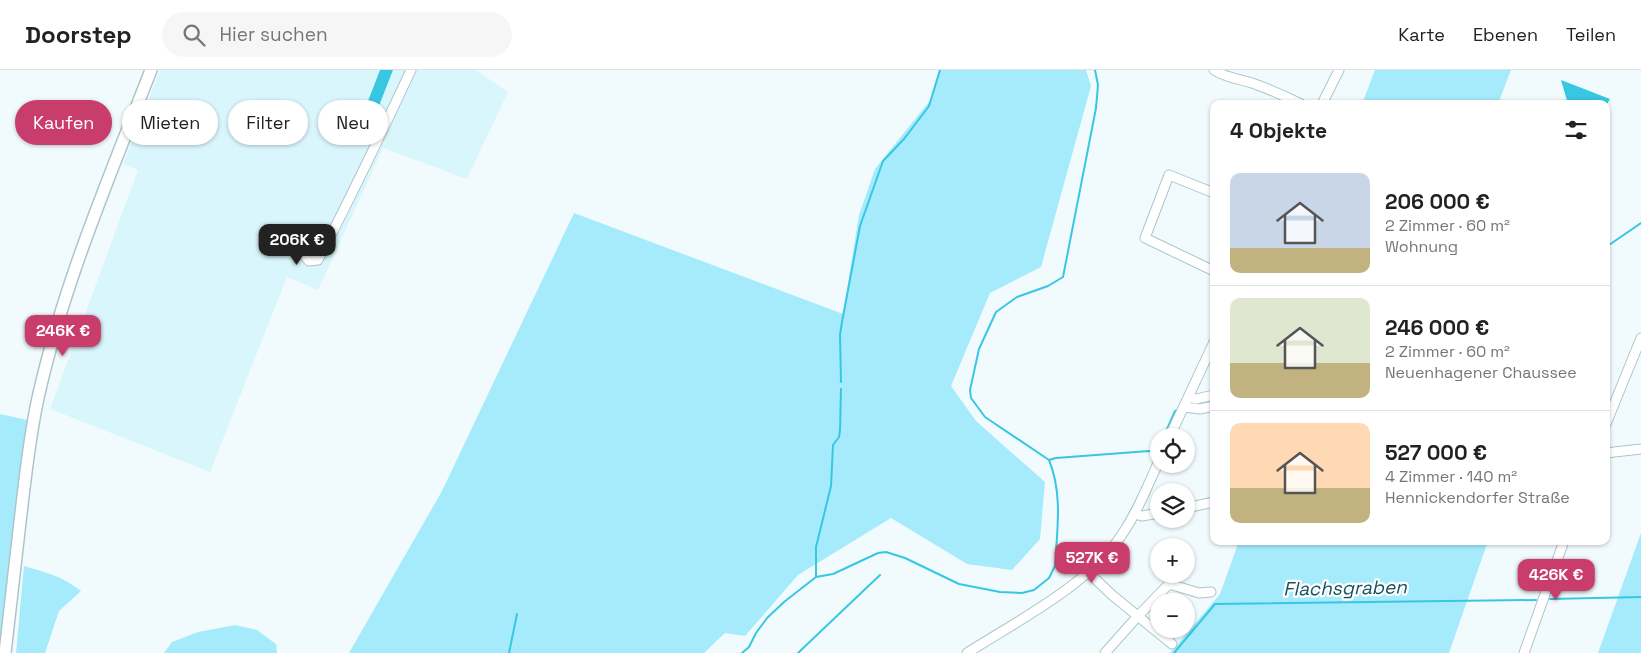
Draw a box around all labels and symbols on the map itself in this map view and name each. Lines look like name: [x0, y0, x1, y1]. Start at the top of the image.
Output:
pin: 206K €: [256, 224, 338, 266]
pin: 246K €: [22, 314, 104, 357]
pin: 527K €: [1051, 542, 1133, 584]
pin: 426K €: [1515, 558, 1597, 601]
water label: Flachsgraben: [1283, 574, 1407, 602]

